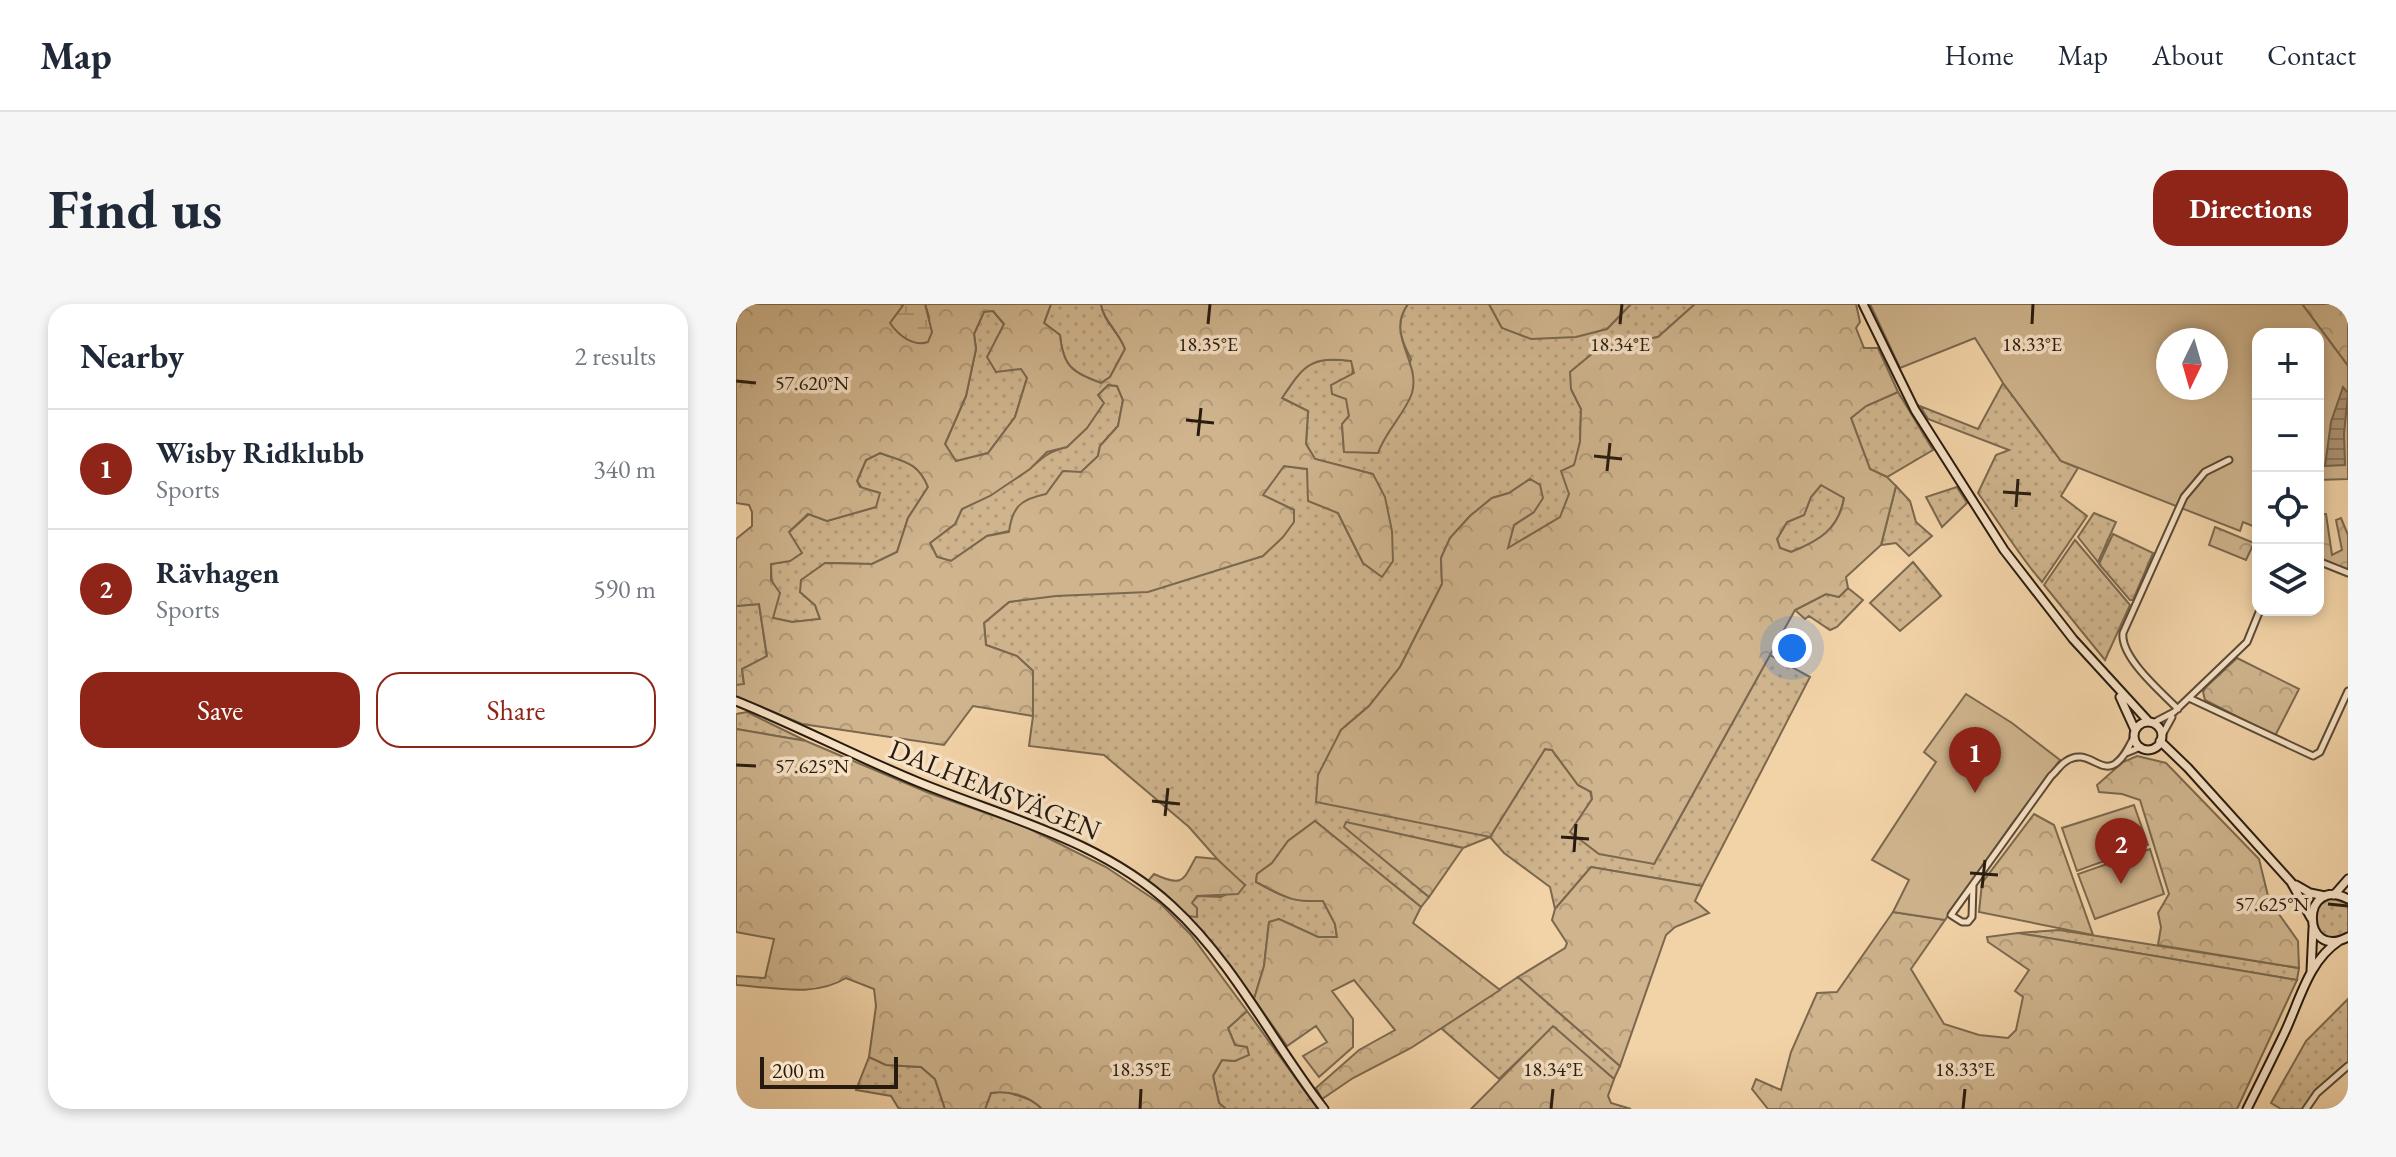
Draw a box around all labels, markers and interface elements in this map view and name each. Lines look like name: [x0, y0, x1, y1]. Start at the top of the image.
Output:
text: Map: [40, 31, 112, 80]
text: Home: [1944, 37, 2014, 73]
text: Map: [2058, 37, 2108, 73]
text: About: [2152, 37, 2223, 73]
text: Contact: [2267, 37, 2356, 73]
button: Directions: [2153, 170, 2348, 246]
text: Find us: [48, 172, 222, 245]
north arrow: [2156, 328, 2228, 400]
map controls: [2252, 328, 2324, 616]
button: +: [2252, 328, 2324, 400]
text: 18.35°E: [1178, 331, 1238, 357]
text: 18.34°E: [1590, 331, 1650, 357]
text: 18.33°E: [2002, 331, 2062, 357]
text: Nearby: [80, 334, 184, 378]
text: 2 results: [575, 339, 656, 373]
text: 57.620°N: [775, 370, 849, 396]
button: −: [2252, 400, 2324, 472]
text: Wisby Ridklubb: [156, 433, 364, 472]
text: 1: [99, 452, 113, 486]
text: 340 m: [593, 452, 656, 486]
text: Sports: [156, 472, 220, 506]
button: locate: [2252, 472, 2324, 544]
button: layers: [2252, 544, 2324, 616]
text: Rävhagen: [156, 553, 279, 592]
text: 2: [99, 572, 113, 606]
text: 590 m: [593, 572, 656, 606]
text: Sports: [156, 592, 220, 626]
your location: [1772, 628, 1812, 668]
button: Save: [80, 672, 360, 748]
button: Share: [376, 672, 656, 748]
pin: 1: [1949, 727, 2001, 793]
street label: DALHEMSVÄGEN: [884, 730, 1106, 848]
text: 57.625°N: [775, 753, 849, 779]
pin: 2: [2095, 818, 2147, 884]
text: 57.625°N: [2235, 891, 2309, 917]
scale bar: [760, 1053, 898, 1089]
text: 200 m: [772, 1056, 825, 1085]
text: 18.35°E: [1111, 1056, 1171, 1082]
text: 18.34°E: [1523, 1056, 1583, 1082]
text: 18.33°E: [1935, 1056, 1995, 1082]

